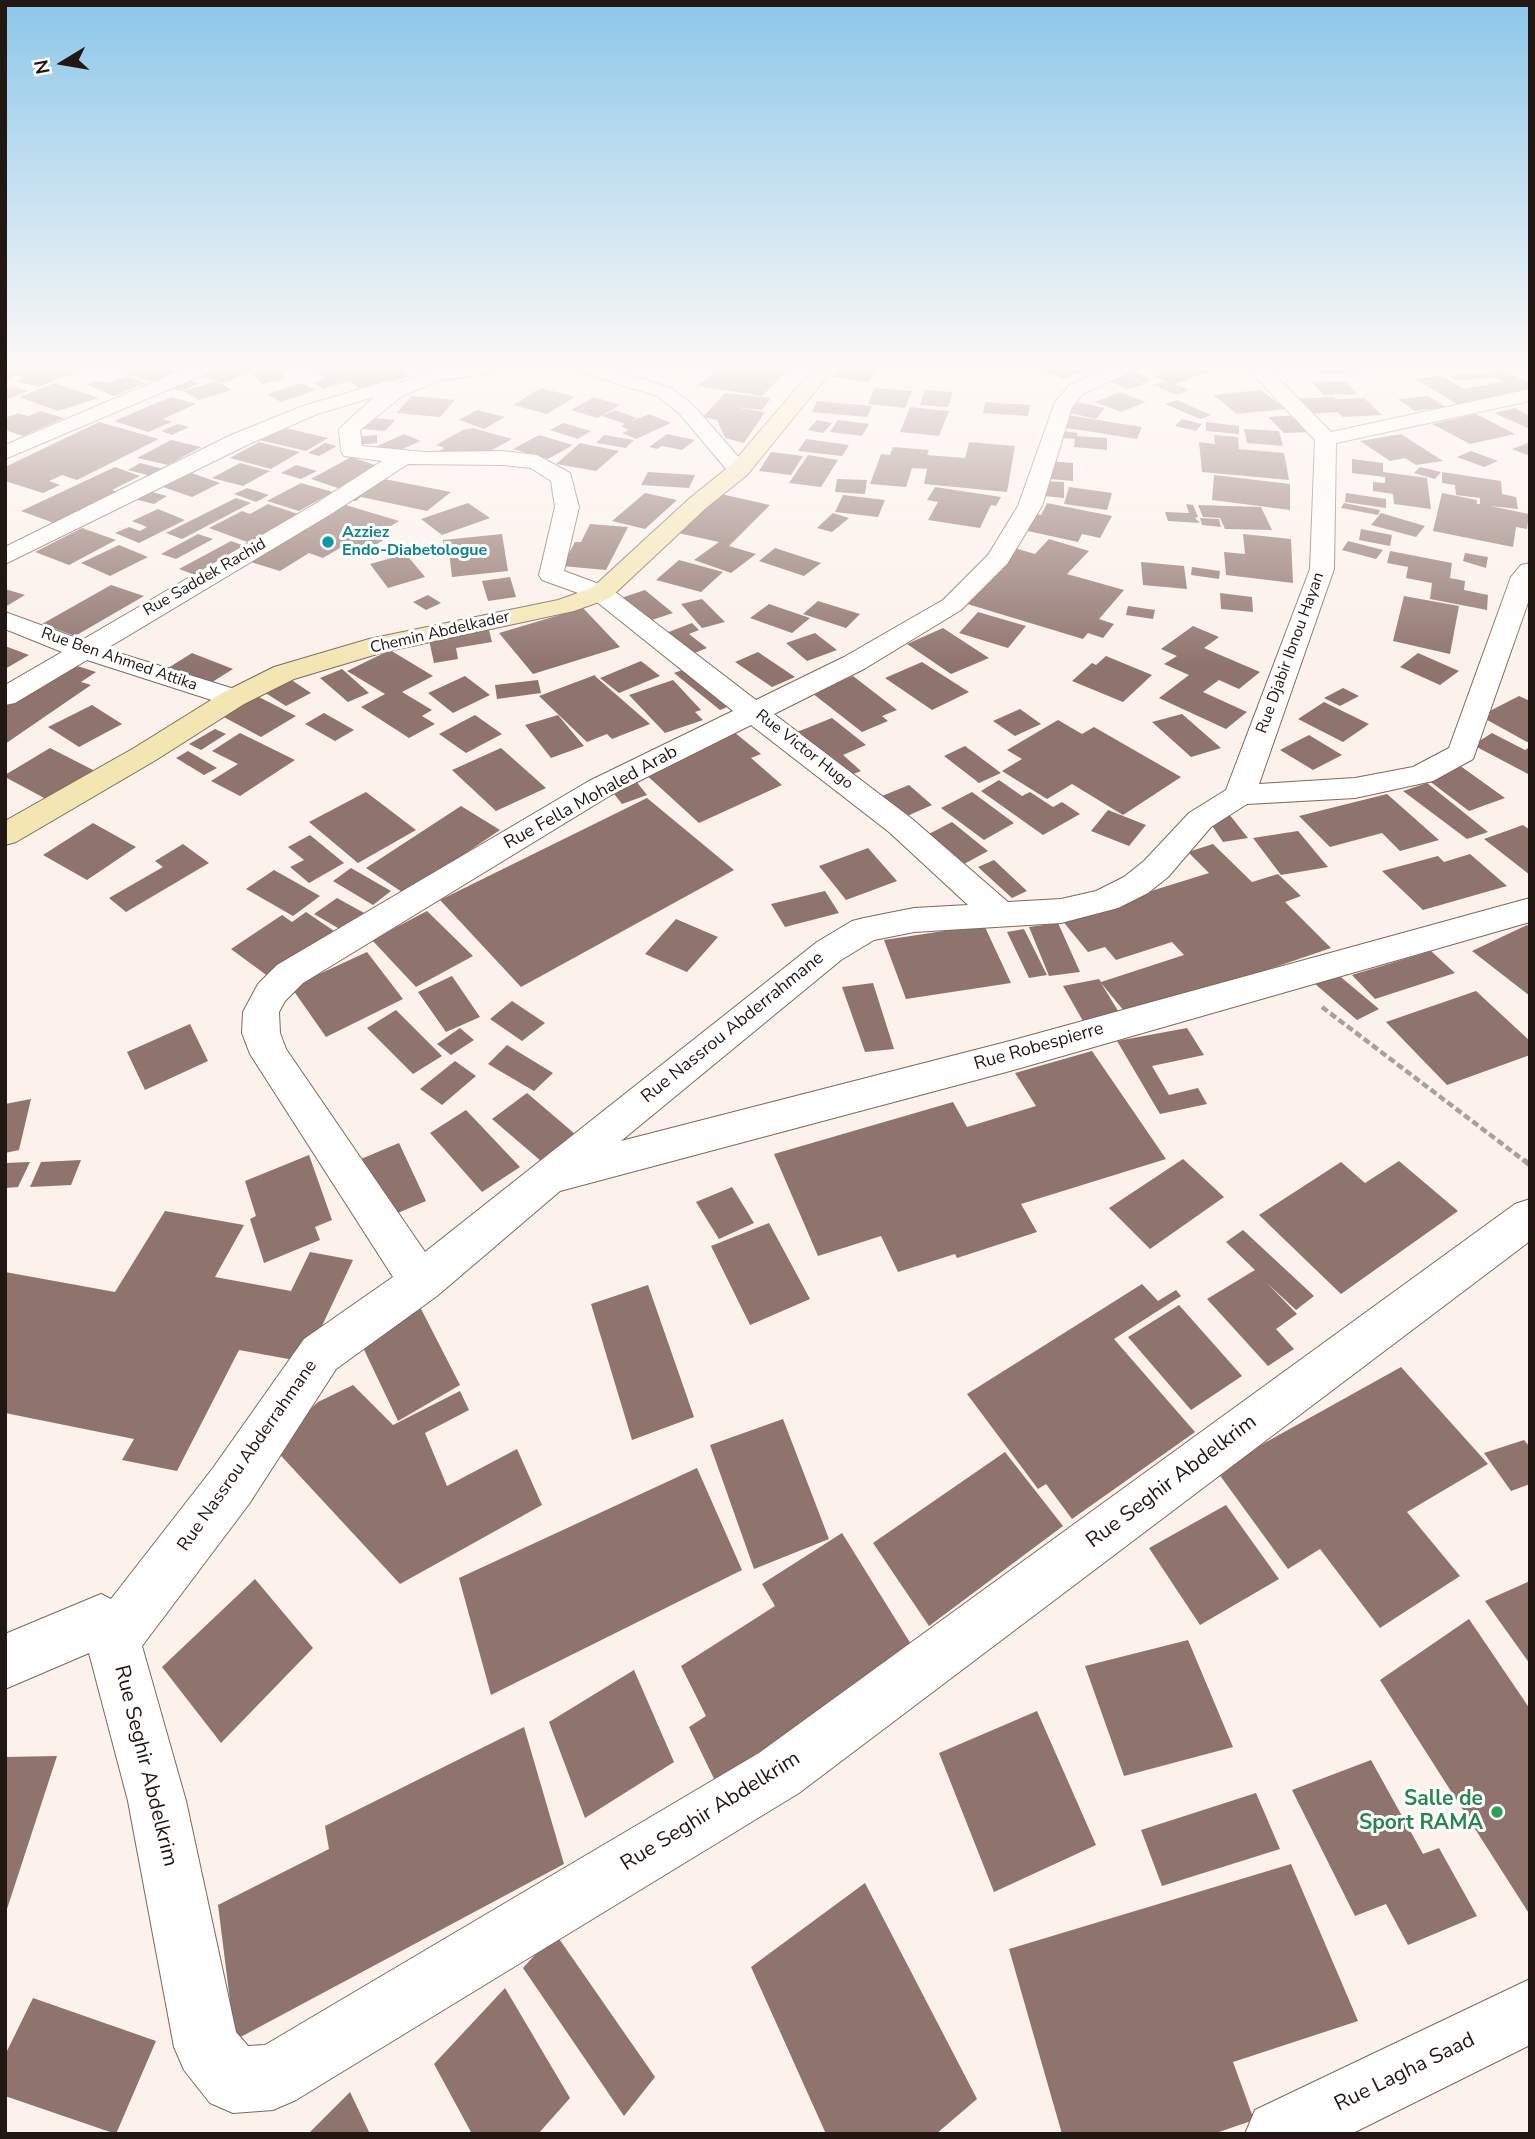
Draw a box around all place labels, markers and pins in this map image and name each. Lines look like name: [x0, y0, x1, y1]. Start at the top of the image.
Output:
place label: Azziez Endo-Diabetologue: [342, 523, 487, 561]
marker: Azziez Endo-Diabetologue: [320, 534, 336, 550]
place label: Salle de Sport RAMA: [1359, 1787, 1483, 1837]
marker: Salle de Sport RAMA: [1489, 1804, 1505, 1820]

